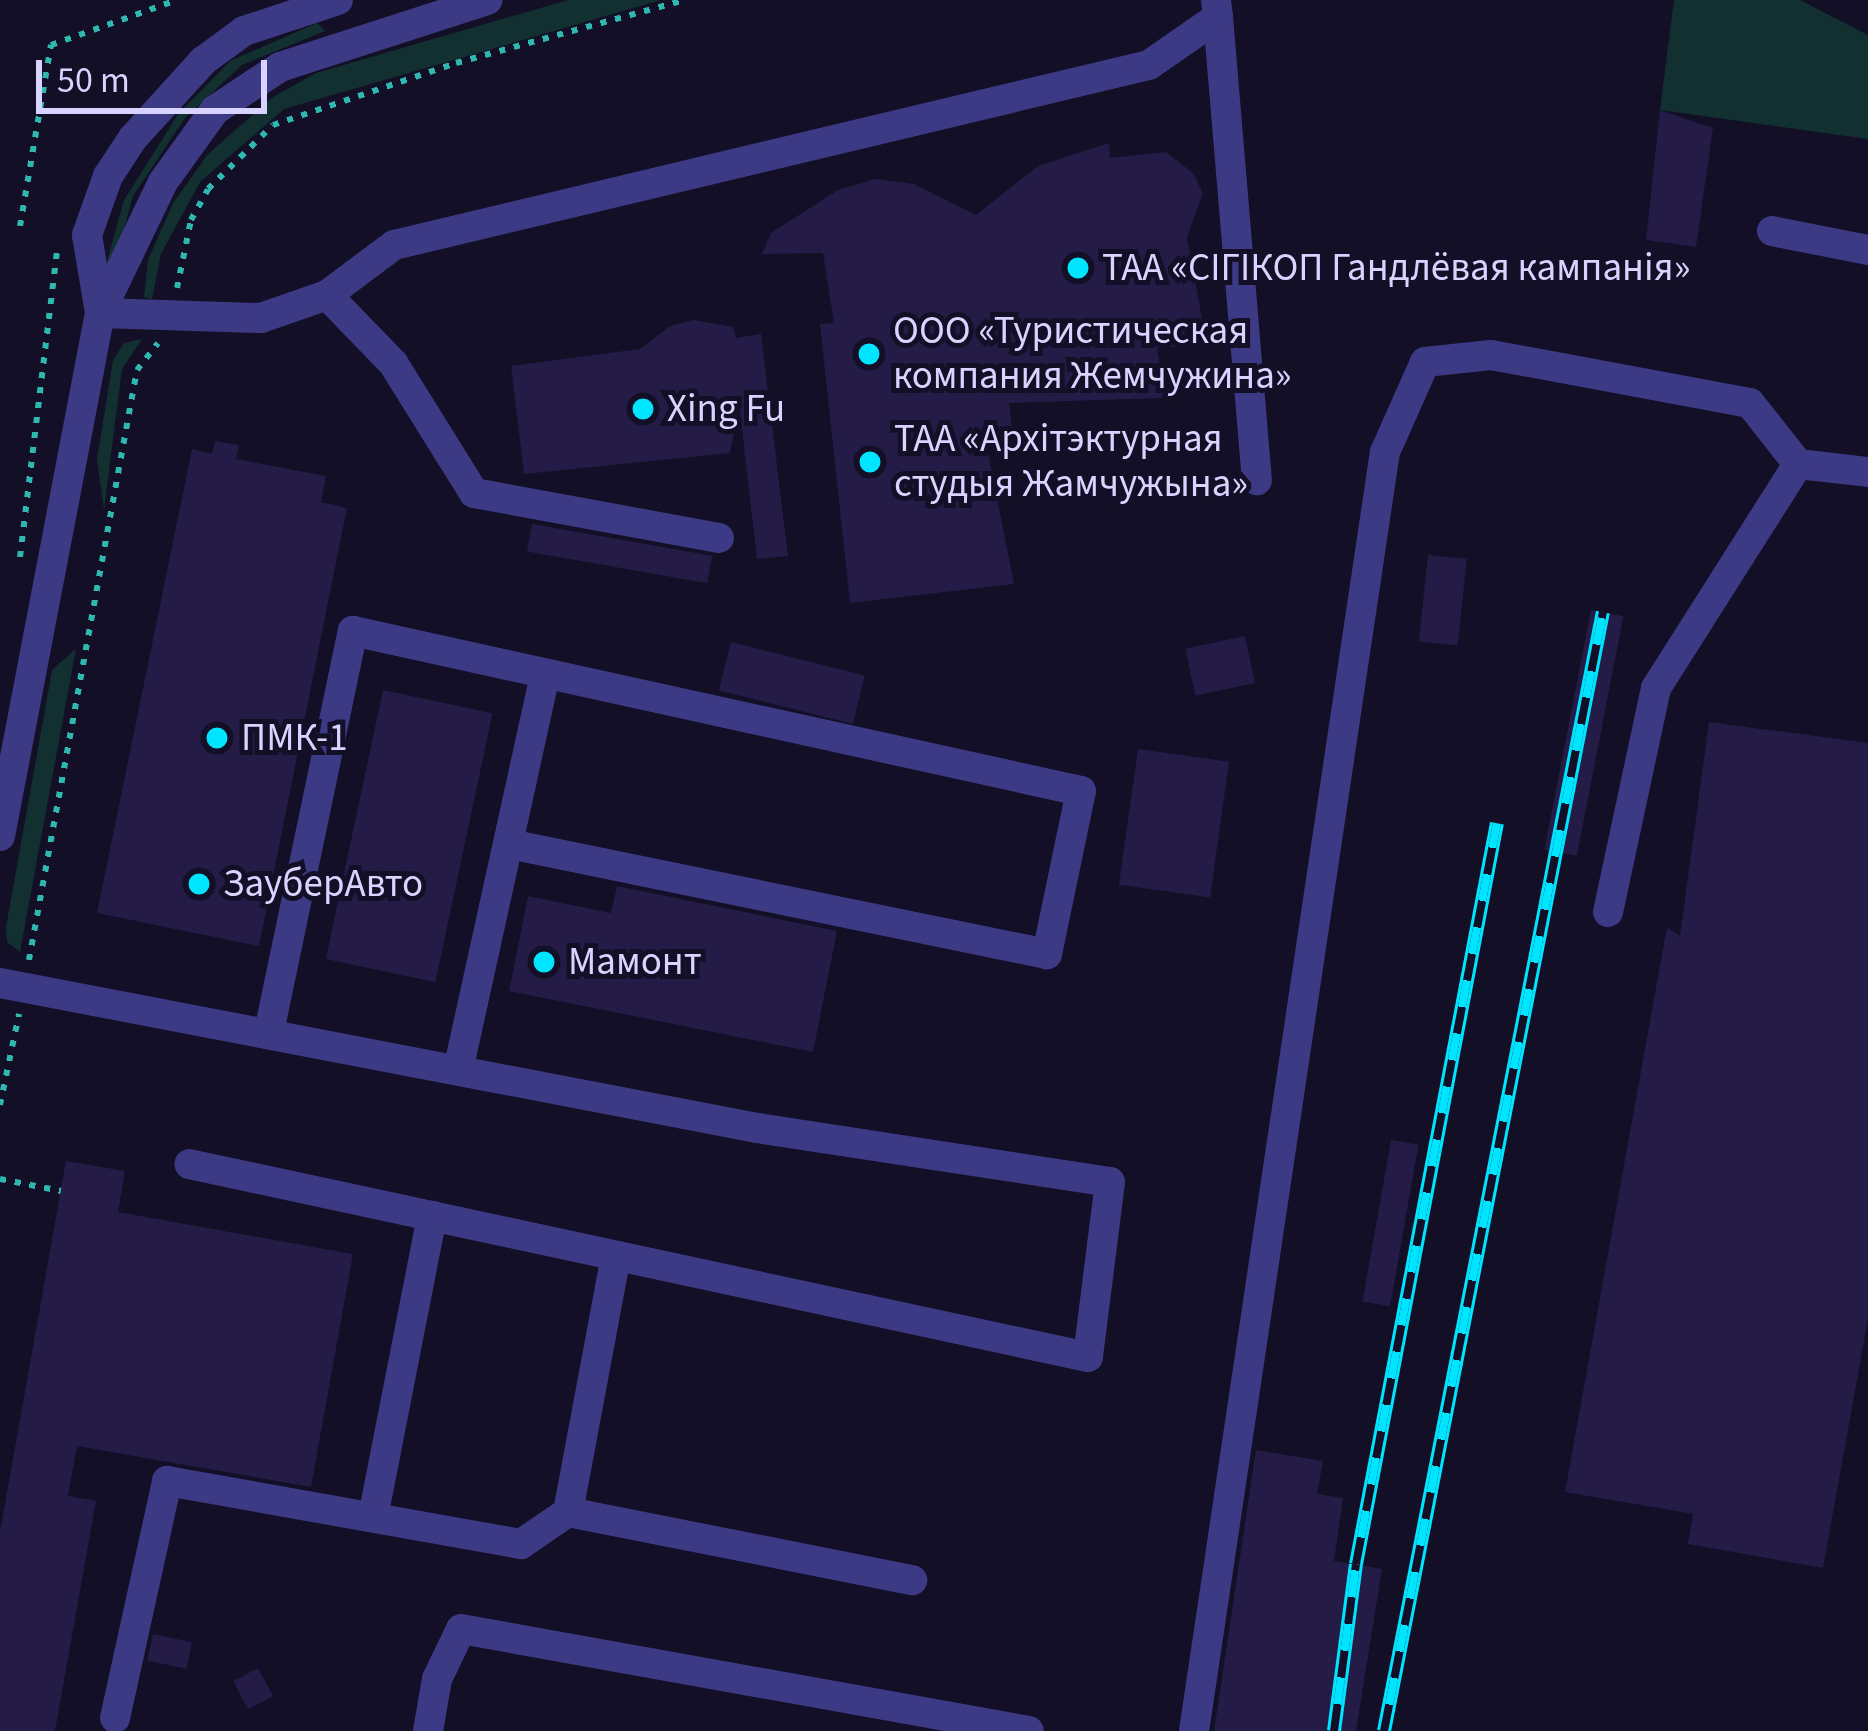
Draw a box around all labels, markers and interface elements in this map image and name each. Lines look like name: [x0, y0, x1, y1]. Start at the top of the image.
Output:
scale bar: [42, 36, 273, 110]
text: 50 m: [57, 55, 130, 106]
place label: ТАА «СІГІКОП Гандлёвая кампанія»: [1102, 245, 1690, 291]
marker: ТАА «СІГІКОП Гандлёвая кампанія»: [1065, 255, 1091, 281]
place label: ООО «Туристическая компания Жемчужина»: [893, 309, 1292, 400]
marker: ООО «Туристическая компания Жемчужина»: [856, 341, 882, 367]
place label: Xing Fu: [667, 386, 785, 432]
marker: Xing Fu: [630, 396, 656, 422]
place label: ТАА «Архітэктурная студыя Жамчужына»: [894, 417, 1248, 508]
marker: ТАА «Архітэктурная студыя Жамчужына»: [857, 449, 883, 475]
place label: ПМК-1: [241, 715, 348, 761]
marker: ПМК-1: [204, 725, 230, 751]
place label: ЗауберАвто: [223, 861, 423, 907]
marker: ЗауберАвто: [186, 871, 212, 897]
place label: Мамонт: [568, 939, 702, 985]
marker: Мамонт: [531, 949, 557, 975]

